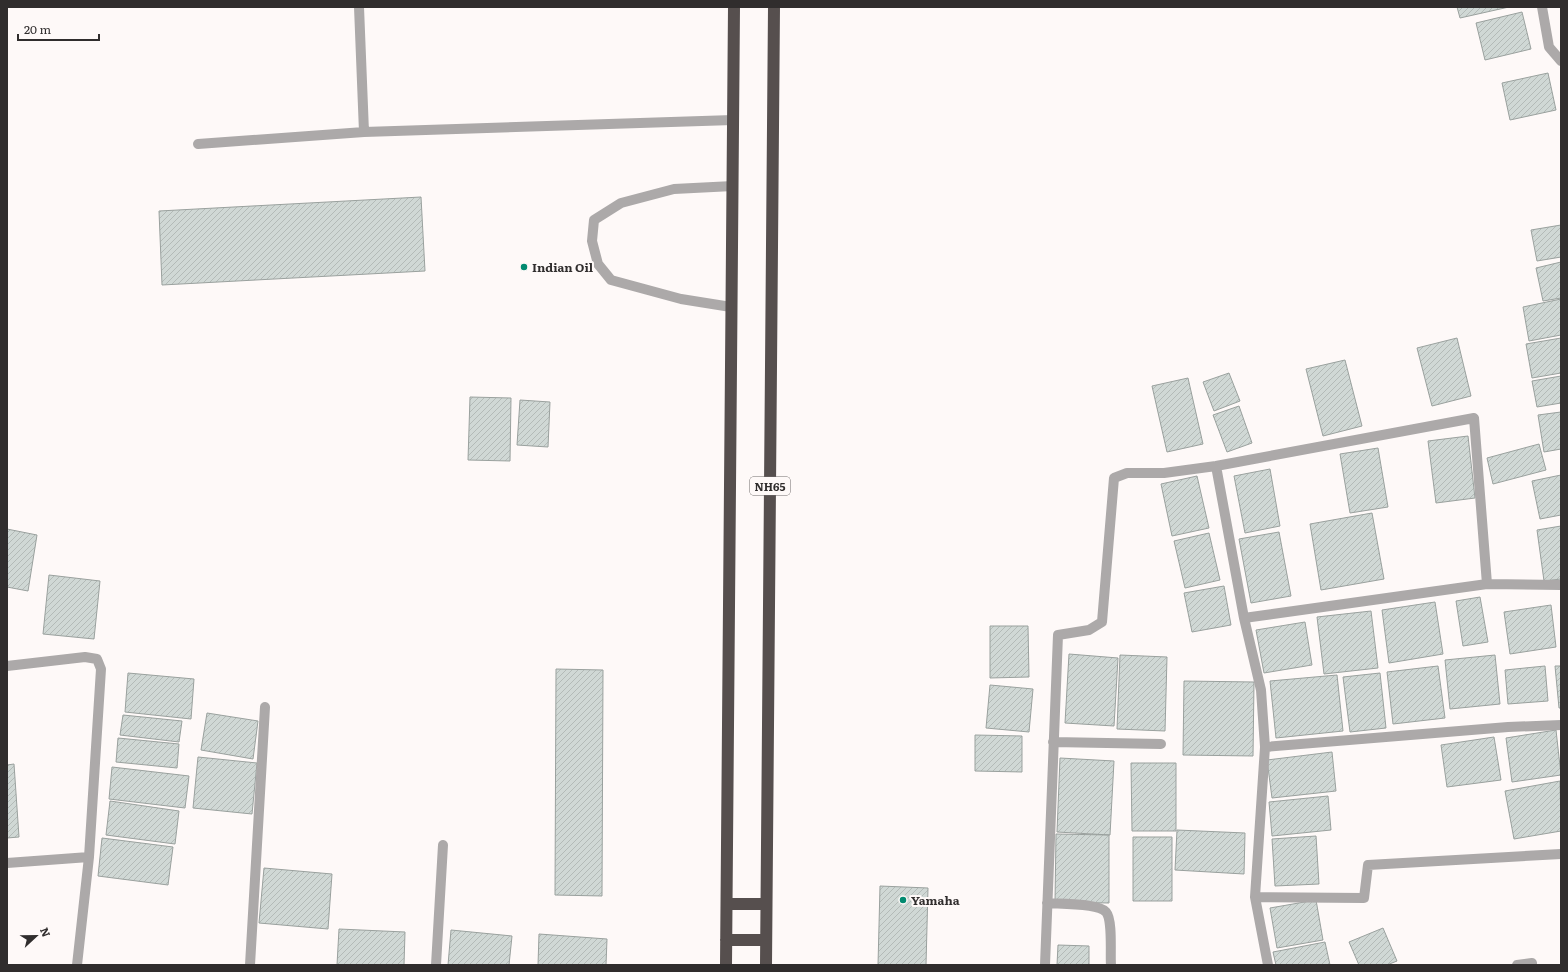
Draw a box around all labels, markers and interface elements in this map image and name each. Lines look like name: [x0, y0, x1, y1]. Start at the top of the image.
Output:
scale bar: [18, 16, 99, 42]
text: 20 m: [24, 20, 51, 38]
place label: Indian Oil: [532, 258, 594, 276]
marker: Indian Oil: [519, 262, 529, 272]
road number: NH65: [750, 477, 790, 495]
place label: Yamaha: [911, 891, 960, 909]
marker: Yamaha: [898, 895, 908, 905]
north arrow: [16, 916, 56, 956]
text: N: [37, 925, 55, 939]

